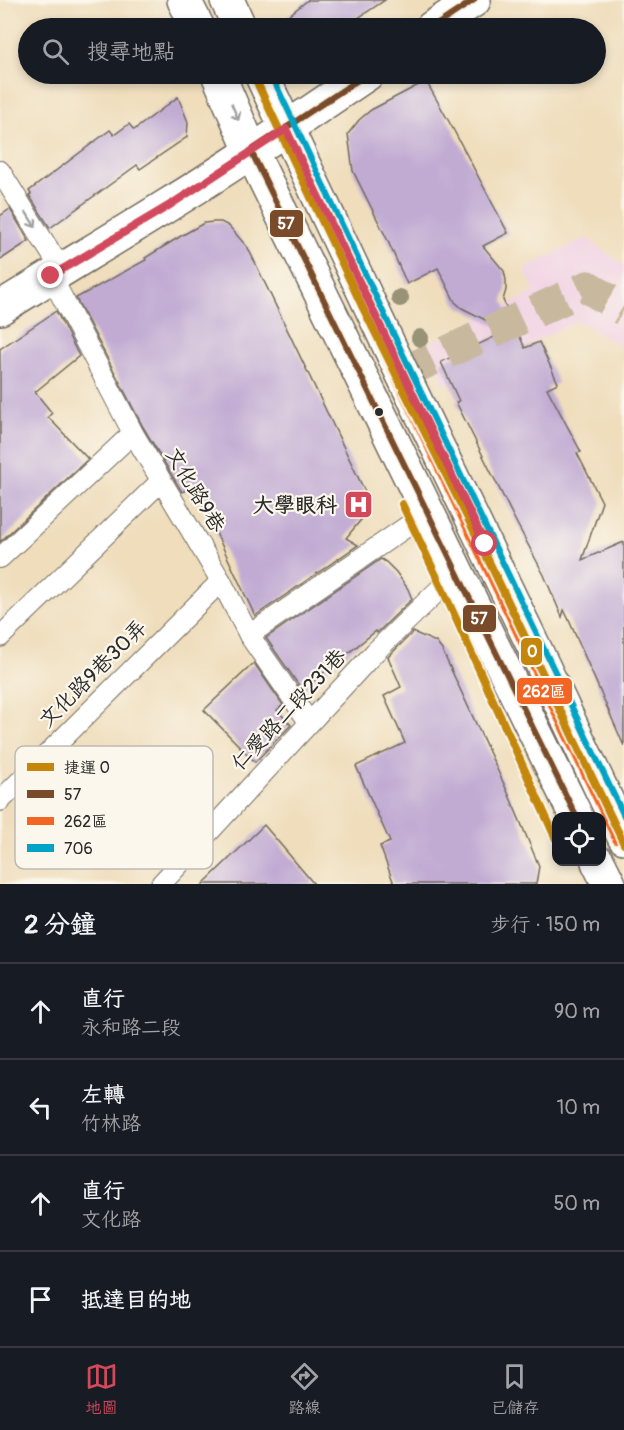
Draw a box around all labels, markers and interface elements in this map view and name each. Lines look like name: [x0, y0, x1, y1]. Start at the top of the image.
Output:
search box: [18, 18, 606, 84]
icon: search: [39, 35, 72, 68]
text: 搜尋地點: [87, 38, 175, 66]
one-way arrow: [229, 103, 241, 121]
line badge: 57: [269, 209, 304, 238]
one-way arrow: [25, 211, 37, 228]
text: 57: [277, 214, 295, 234]
route end: [37, 262, 63, 288]
unlabelled marker: [373, 406, 385, 418]
street label: 文化路9巷: [159, 442, 231, 538]
hospital icon: 大學眼科: [342, 489, 374, 521]
place label: 大學眼科: [253, 492, 338, 519]
route start: [471, 530, 497, 556]
line badge: 57: [462, 604, 497, 633]
text: 57: [470, 609, 488, 629]
street label: 文化路9巷30弄: [33, 614, 153, 734]
line badge: O: [520, 637, 543, 666]
text: O: [527, 642, 537, 662]
street label: 仁愛路二段231巷: [226, 643, 352, 777]
line badge: 262區: [516, 677, 573, 705]
text: 262區: [522, 682, 566, 702]
legend: [15, 746, 213, 869]
text: 捷運 O: [64, 758, 110, 778]
text: 57: [64, 785, 82, 805]
text: 262區: [64, 812, 107, 832]
map controls: [552, 812, 606, 866]
button: locate: [552, 812, 606, 866]
text: 706: [64, 839, 93, 859]
text: 2 分鐘: [24, 909, 96, 941]
text: 步行 · 150 m: [490, 912, 600, 937]
text: 直行: [81, 985, 125, 1013]
icon: ahead: [24, 995, 57, 1028]
text: 90 m: [554, 999, 600, 1024]
text: 永和路二段: [81, 1015, 181, 1040]
text: 左轉: [81, 1081, 125, 1109]
icon: left: [24, 1091, 57, 1124]
text: 10 m: [556, 1095, 600, 1120]
text: 竹林路: [81, 1111, 141, 1136]
text: 直行: [81, 1177, 125, 1205]
icon: ahead: [24, 1187, 57, 1220]
text: 50 m: [553, 1191, 600, 1216]
text: 文化路: [81, 1207, 141, 1232]
icon: arrive: [24, 1283, 57, 1316]
text: 抵達目的地: [81, 1286, 191, 1314]
tab: 地圖: [85, 1360, 118, 1418]
tab: 路線: [288, 1360, 321, 1418]
tab: 已儲存: [491, 1360, 539, 1418]

